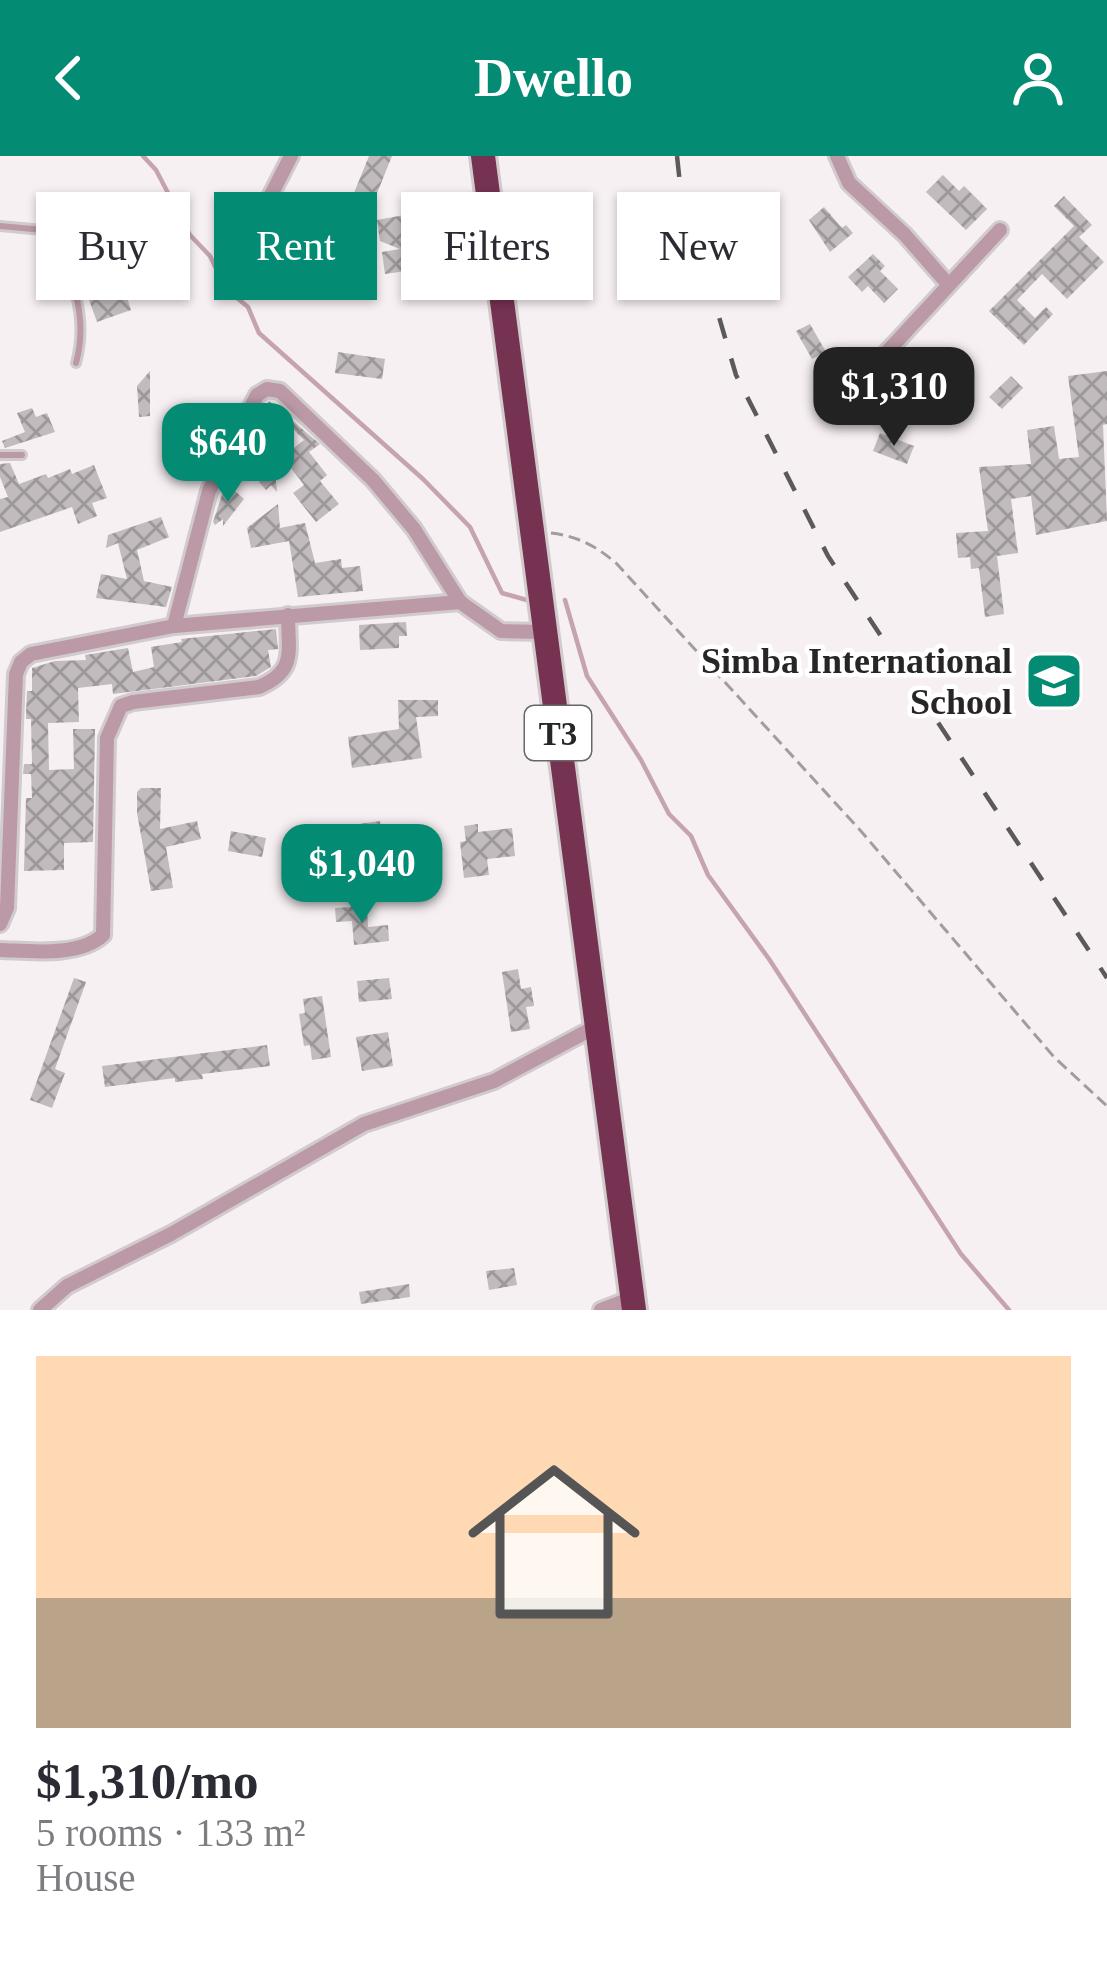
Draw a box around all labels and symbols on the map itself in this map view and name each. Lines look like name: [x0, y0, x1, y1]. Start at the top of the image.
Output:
pin: $1,310: [796, 347, 992, 449]
pin: $640: [157, 403, 299, 505]
place label: Simba International School: [701, 641, 1012, 722]
school or university icon: Simba International School: [1023, 650, 1085, 712]
road number: T3: [525, 706, 591, 760]
pin: $1,040: [264, 824, 460, 926]

